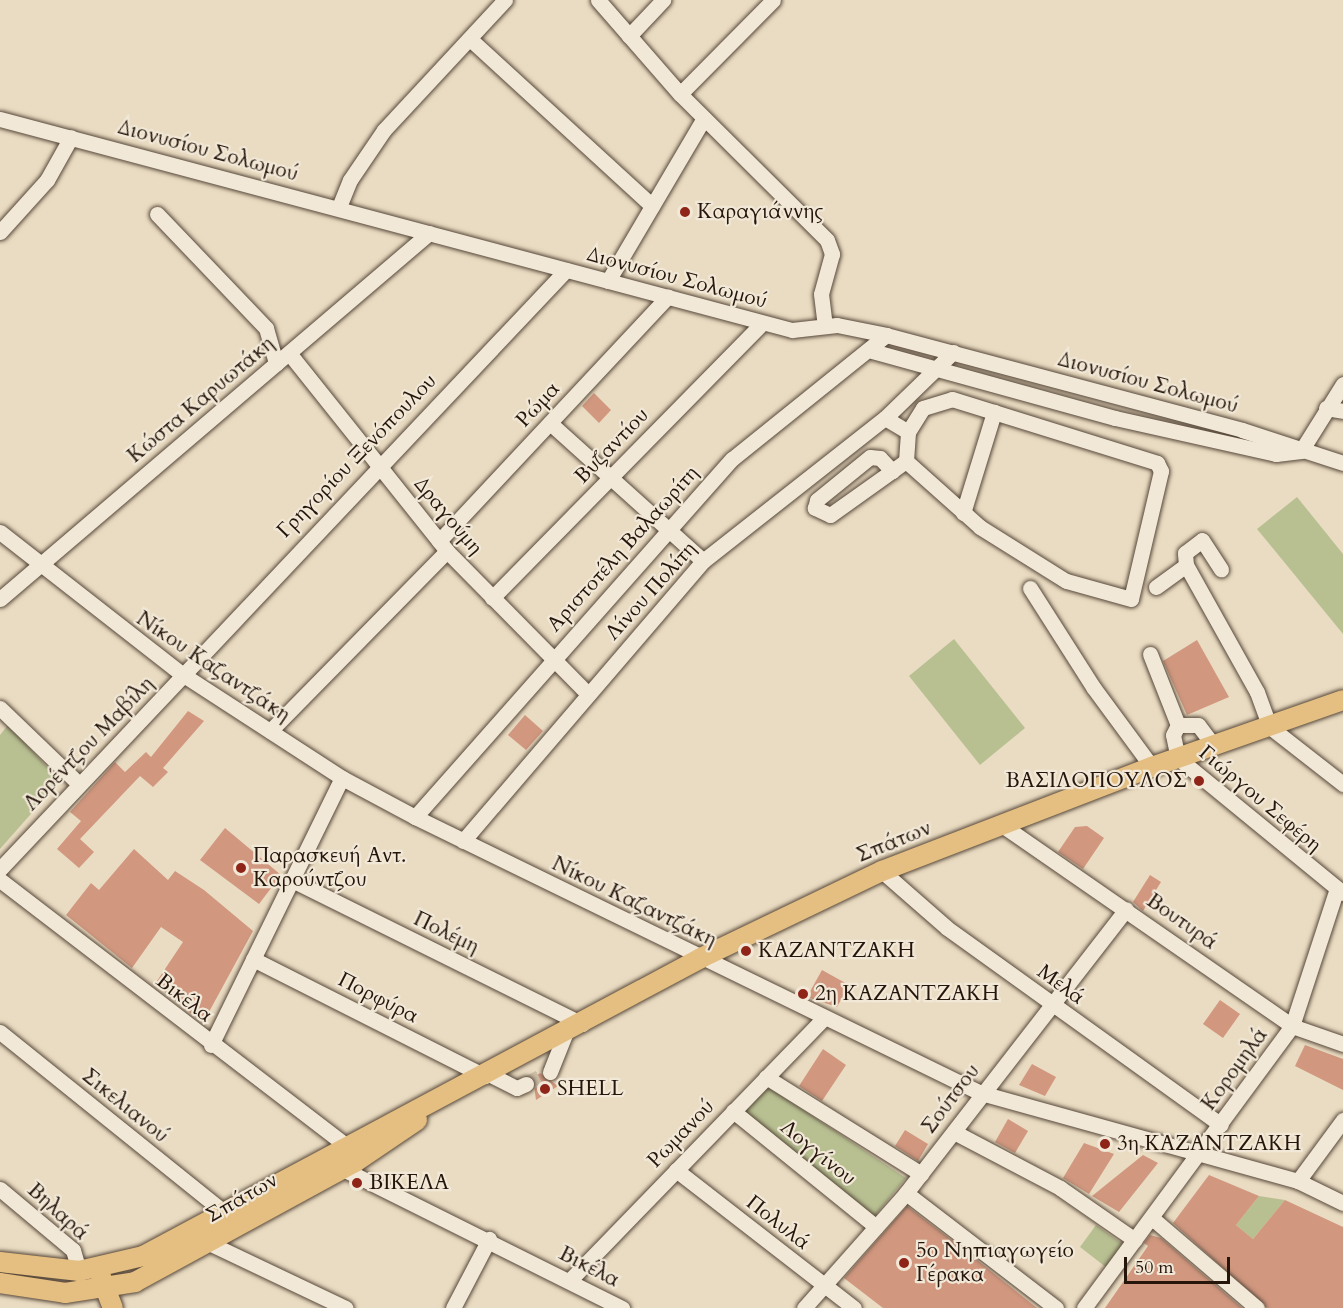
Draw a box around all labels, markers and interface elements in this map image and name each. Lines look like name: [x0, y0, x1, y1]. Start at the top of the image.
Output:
street label: Διονυσίου Σολωμού: [115, 115, 301, 187]
place label: Καραγιάννης: [697, 199, 823, 225]
marker: Καραγιάννης: [678, 205, 692, 219]
street label: Διονυσίου Σολωμού: [584, 242, 770, 314]
street label: Κώστα Καρυωτάκη: [123, 331, 279, 469]
street label: Διονυσίου Σολωμού: [1055, 347, 1241, 419]
street label: Γρηγορίου Ξενόπουλου: [272, 369, 442, 543]
street label: Ρώμα: [511, 377, 565, 433]
street label: Βυζαντίου: [570, 403, 654, 489]
street label: Αριστοτέλη Βαλαωρίτη: [542, 461, 704, 637]
street label: Δραγούμη: [408, 472, 488, 560]
street label: Λίνου Πολίτη: [600, 537, 702, 645]
street label: Νίκου Καζαντζάκη: [131, 606, 295, 728]
street label: Λορέντζου Μαβίλη: [19, 672, 159, 816]
street label: Γιώργου Σεφέρη: [1194, 740, 1326, 858]
place label: ΒΑΣΙΛΟΠΟΥΛΟΣ: [1006, 768, 1187, 794]
marker: ΒΑΣΙΛΟΠΟΥΛΟΣ: [1192, 774, 1206, 788]
street label: Σπάτων: [853, 816, 935, 868]
place label: Παρασκευή Αντ. Καρούντζου: [253, 843, 406, 893]
street label: Νίκου Καζαντζάκη: [548, 851, 720, 953]
marker: Παρασκευή Αντ. Καρούντζου: [234, 861, 248, 875]
street label: Βουτυρά: [1141, 888, 1223, 956]
street label: Πολέμη: [409, 906, 483, 960]
place label: ΚΑΖΑΝΤΖΑΚΗ: [758, 938, 915, 964]
marker: ΚΑΖΑΝΤΖΑΚΗ: [739, 944, 753, 958]
street label: Μελά: [1032, 959, 1090, 1011]
street label: Πορφύρα: [334, 967, 422, 1029]
street label: Βικέλα: [151, 968, 217, 1028]
place label: 2η ΚΑΖΑΝΤΖΑΚΗ: [815, 981, 999, 1007]
marker: 2η ΚΑΖΑΝΤΖΑΚΗ: [796, 987, 810, 1001]
street label: Κορομηλά: [1196, 1022, 1274, 1116]
street label: Σούτσου: [917, 1059, 985, 1139]
street label: Σικελιανού: [77, 1064, 173, 1148]
place label: SHELL: [557, 1076, 623, 1102]
marker: SHELL: [538, 1082, 552, 1096]
street label: Ρωμανού: [642, 1095, 720, 1173]
street label: Λογγίνου: [775, 1115, 861, 1191]
place label: 3η ΚΑΖΑΝΤΖΑΚΗ: [1117, 1131, 1301, 1157]
marker: 3η ΚΑΖΑΝΤΖΑΚΗ: [1098, 1137, 1112, 1151]
street label: Σπάτων: [202, 1168, 282, 1228]
place label: ΒΙΚΕΛΑ: [369, 1170, 449, 1196]
marker: ΒΙΚΕΛΑ: [350, 1176, 364, 1190]
street label: Βηλαρά: [22, 1178, 94, 1246]
street label: Πολυλά: [741, 1190, 815, 1256]
place label: 5ο Νηπιαγωγείο Γέρακα: [916, 1238, 1074, 1288]
street label: Βικέλα: [555, 1241, 623, 1293]
scale bar: [1127, 1245, 1234, 1283]
text: 50 m: [1135, 1255, 1174, 1280]
marker: 5ο Νηπιαγωγείο Γέρακα: [897, 1256, 911, 1270]

